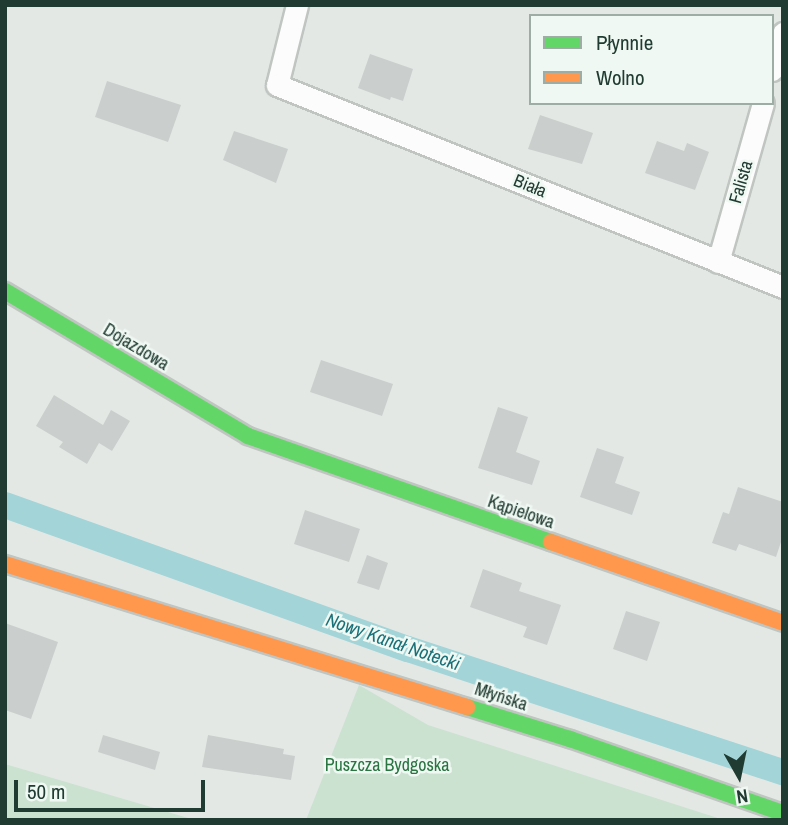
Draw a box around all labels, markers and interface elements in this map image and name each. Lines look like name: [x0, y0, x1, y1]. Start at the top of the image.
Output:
legend: [529, 14, 774, 105]
text: Płynnie: [596, 28, 653, 57]
text: Wolno: [596, 63, 645, 92]
street label: Falista: [725, 158, 757, 206]
street label: Biała: [510, 170, 550, 202]
street label: Dojazdowa: [99, 319, 173, 375]
street label: Kąpielowa: [485, 491, 557, 533]
water label: Nowy Kanał Notecki: [323, 608, 463, 676]
street label: Młyńska: [472, 678, 530, 716]
north arrow: [704, 741, 774, 811]
park label: Puszcza Bydgoska: [325, 754, 449, 776]
scale bar: [18, 766, 208, 810]
text: 50 m: [27, 777, 65, 806]
text: N: [735, 783, 750, 810]

